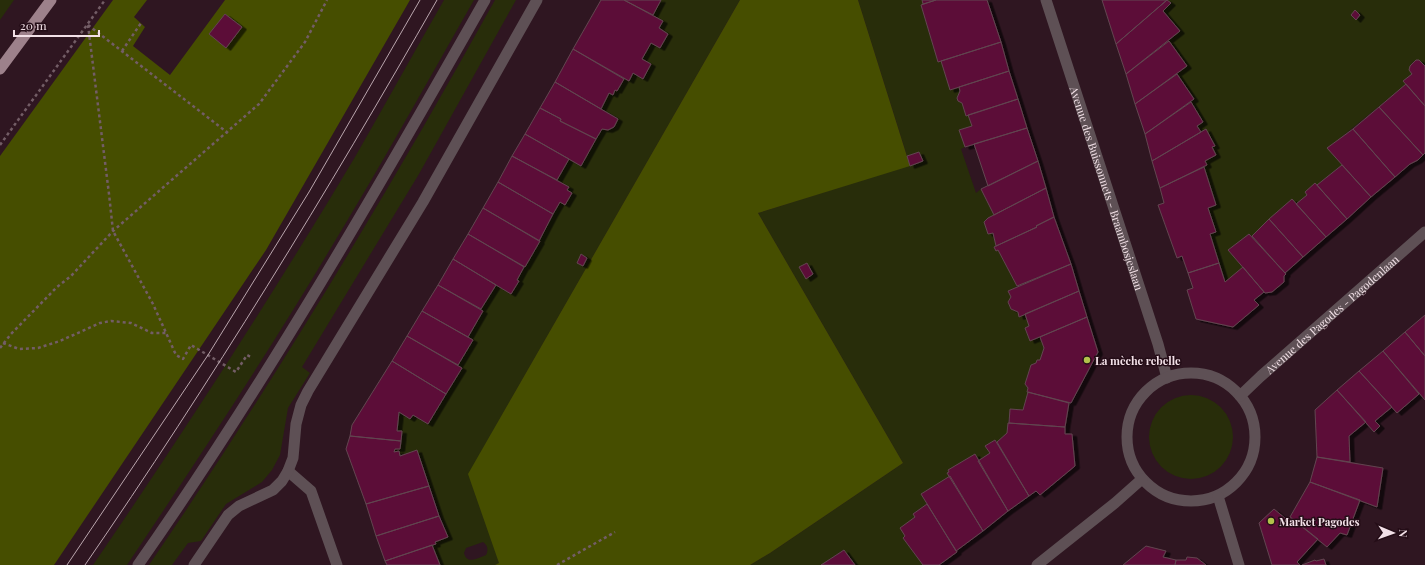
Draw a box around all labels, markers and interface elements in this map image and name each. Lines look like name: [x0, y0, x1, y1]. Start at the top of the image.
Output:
scale bar: [14, 12, 99, 38]
text: 20 m: [20, 17, 47, 33]
street label: Avenue des Buissonnets - Braambosjeslaan: [1067, 84, 1148, 292]
street label: Avenue des Pagodes - Pagodenlaan: [1261, 251, 1402, 377]
place label: La mèche rebelle: [1095, 353, 1181, 368]
marker: La mèche rebelle: [1082, 355, 1092, 365]
north arrow: [1373, 513, 1413, 553]
place label: Market Pagodes: [1279, 514, 1360, 529]
marker: Market Pagodes: [1266, 516, 1276, 526]
text: N: [1396, 529, 1411, 538]

